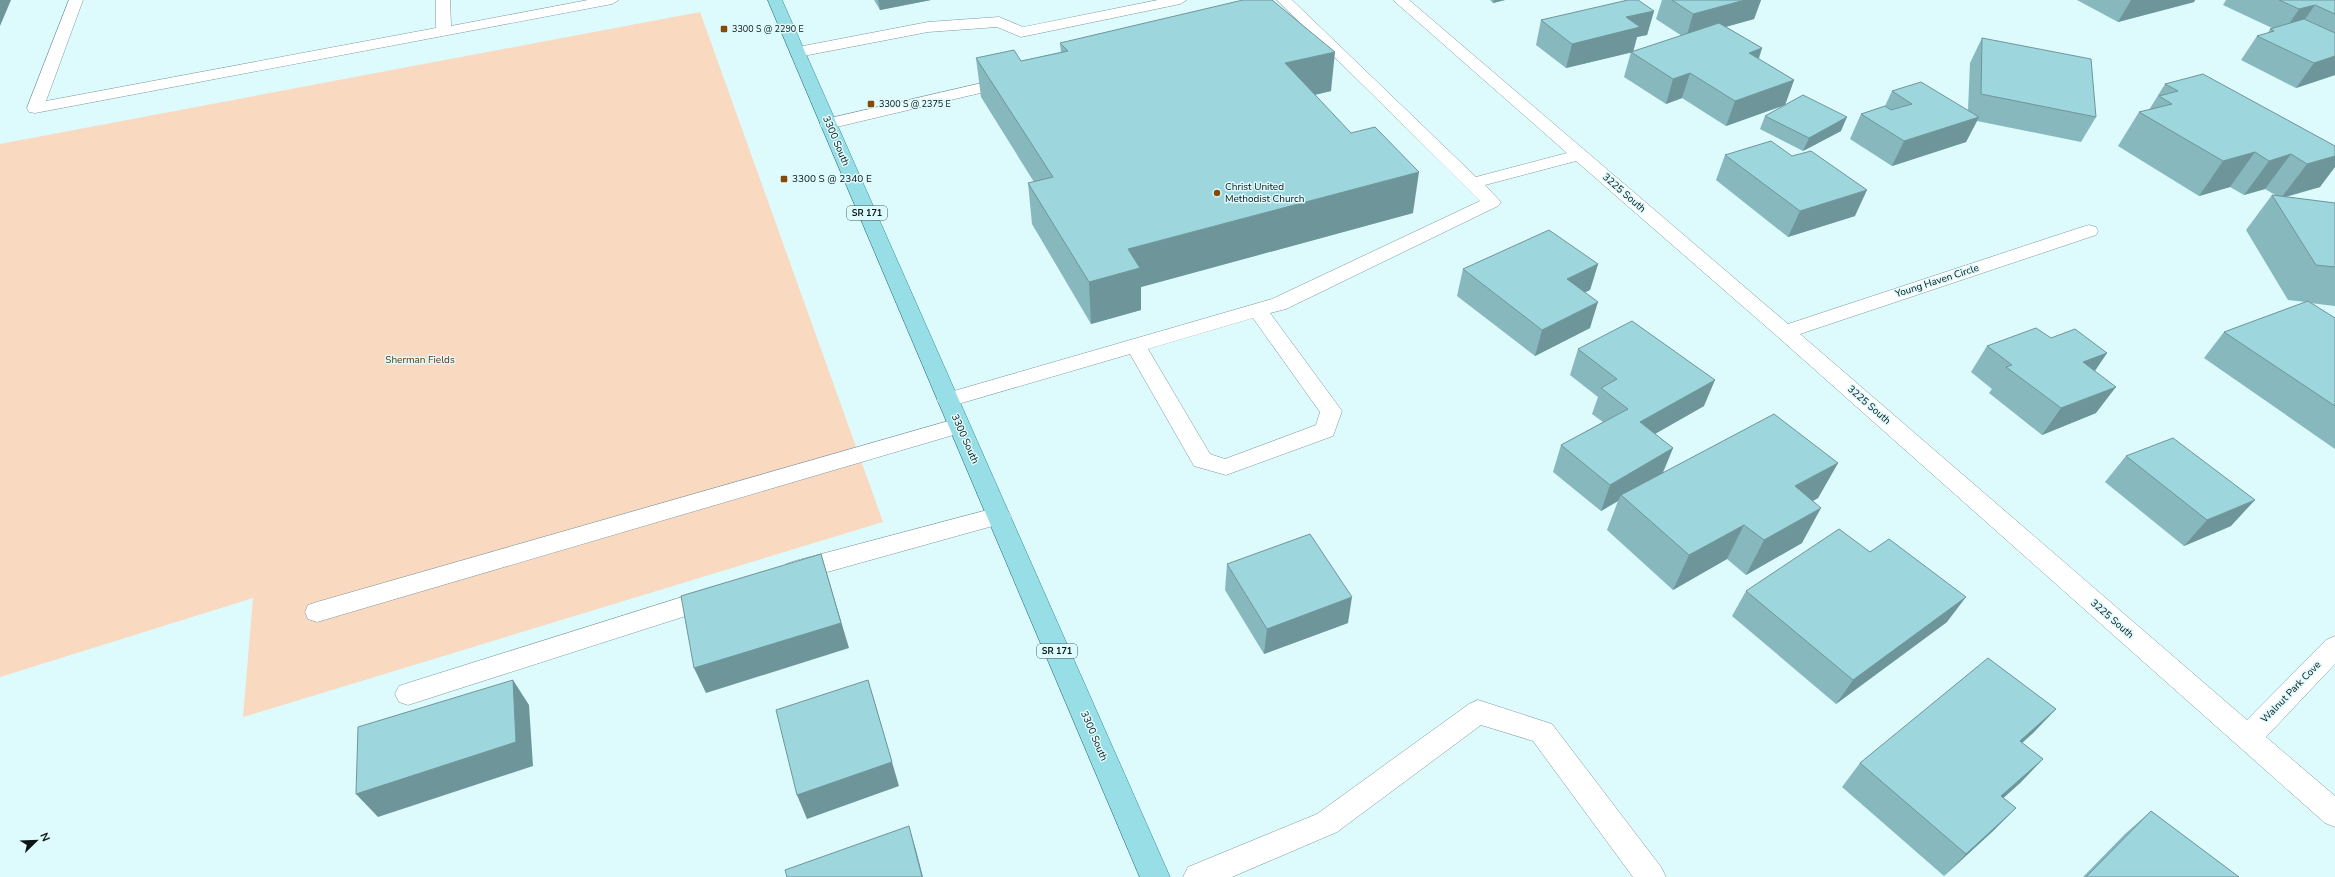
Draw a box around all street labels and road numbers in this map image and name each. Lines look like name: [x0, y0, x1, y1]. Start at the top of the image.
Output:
street label: 3300 South: [819, 114, 853, 168]
street label: 3225 South: [1599, 170, 1649, 216]
road number: SR 171: [847, 206, 887, 220]
street label: Young Haven Circle: [1892, 261, 1981, 301]
street label: 3225 South: [1844, 382, 1894, 428]
street label: 3300 South: [948, 412, 982, 466]
street label: 3225 South: [2087, 596, 2137, 642]
road number: SR 171: [1037, 644, 1077, 658]
street label: Walnut Park Cove: [2258, 658, 2324, 726]
street label: 3300 South: [1077, 709, 1111, 763]

